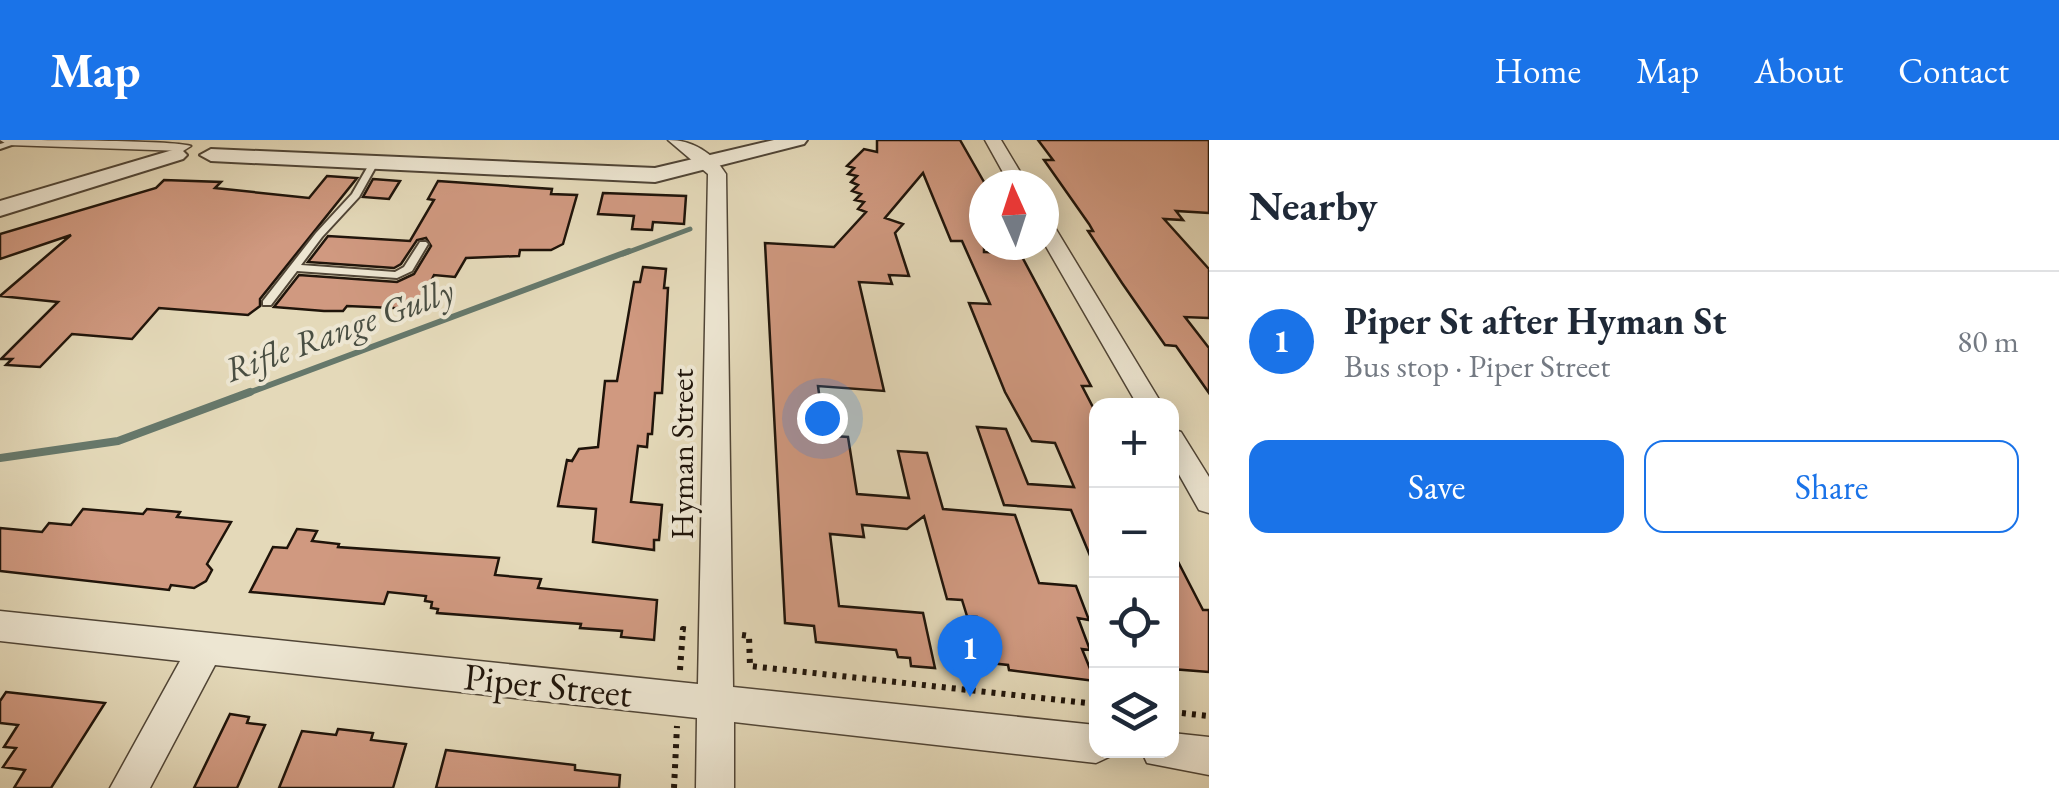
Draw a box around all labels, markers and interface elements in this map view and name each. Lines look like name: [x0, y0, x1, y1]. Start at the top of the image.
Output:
text: Map: [50, 39, 141, 101]
text: Home: [1495, 48, 1581, 93]
text: Map: [1636, 48, 1699, 93]
text: About: [1754, 48, 1843, 93]
text: Contact: [1898, 48, 2009, 93]
north arrow: [969, 170, 1059, 260]
text: Nearby: [1249, 178, 1378, 233]
water label: Rifle Range Gully: [218, 267, 460, 393]
text: Piper St after Hyman St: [1344, 296, 1727, 345]
text: 1: [1273, 320, 1290, 362]
text: 80 m: [1957, 320, 2019, 362]
text: Bus stop · Piper Street: [1344, 345, 1610, 387]
street label: Hyman Street: [661, 368, 703, 540]
your location: [797, 393, 848, 444]
map controls: [1089, 398, 1179, 758]
button: +: [1089, 398, 1179, 488]
button: Save: [1249, 440, 1624, 533]
button: Share: [1644, 440, 2019, 533]
button: −: [1089, 488, 1179, 578]
button: locate: [1089, 578, 1179, 668]
pin: 1: [938, 614, 1002, 697]
street label: Piper Street: [462, 651, 635, 718]
button: layers: [1089, 668, 1179, 758]

